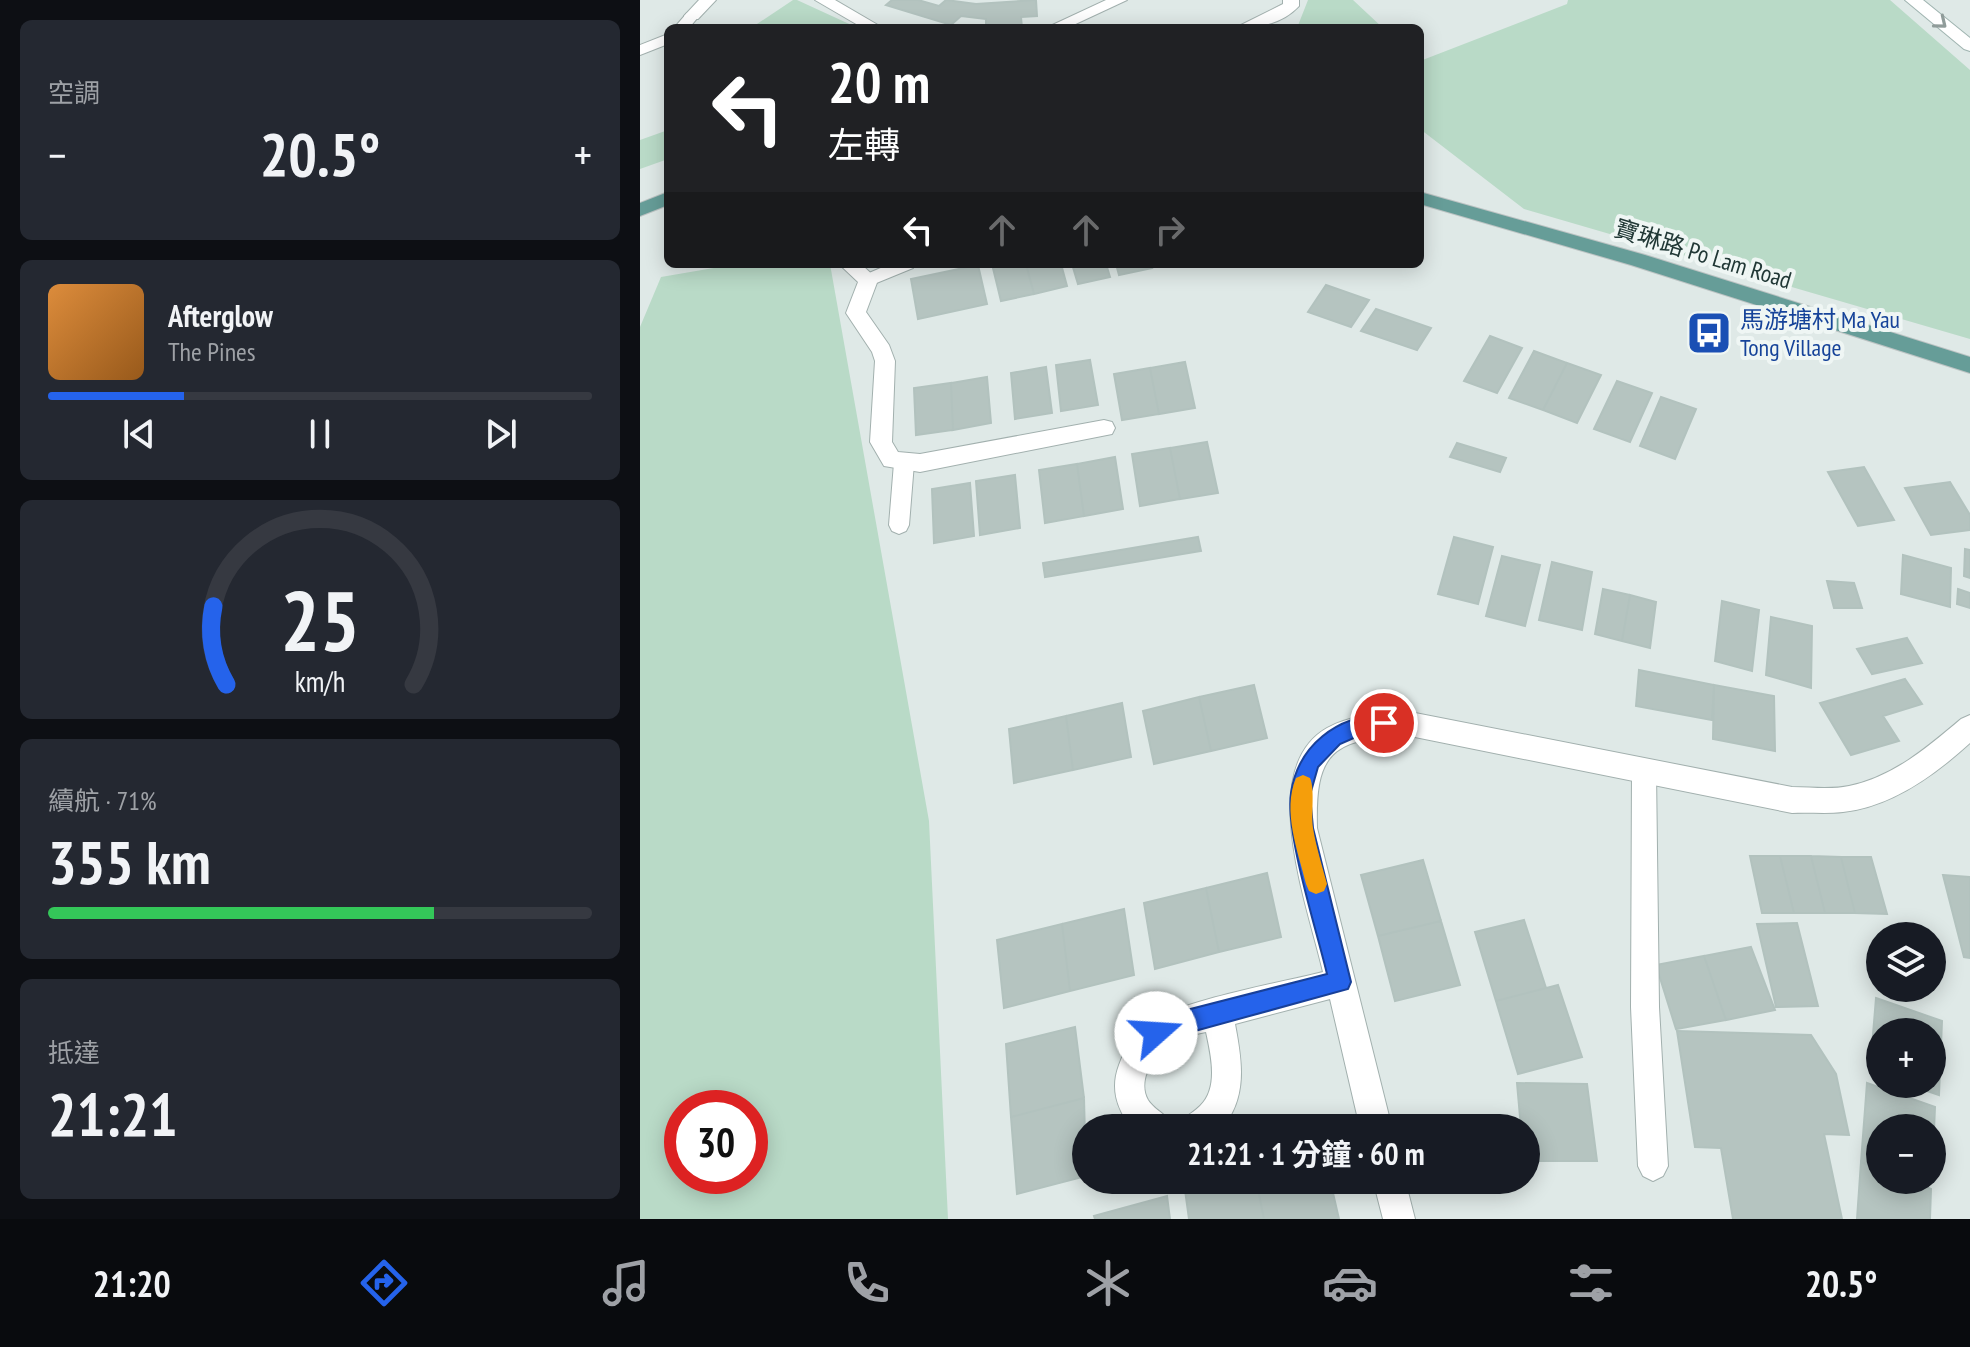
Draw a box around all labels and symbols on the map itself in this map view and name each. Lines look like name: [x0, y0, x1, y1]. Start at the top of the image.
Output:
one-way arrow: [1932, 13, 1947, 28]
street label: 寶琳路 Po Lam Road: [1611, 212, 1795, 296]
place label: 馬游塘村 Ma Yau Tong Village: [1740, 304, 1900, 363]
bus stop icon: 馬游塘村 Ma Yau Tong Village: [1685, 309, 1733, 357]
pin: [1350, 689, 1418, 757]
position arrow: [1114, 991, 1198, 1075]
speed limit sign: 30: [664, 1090, 768, 1194]

